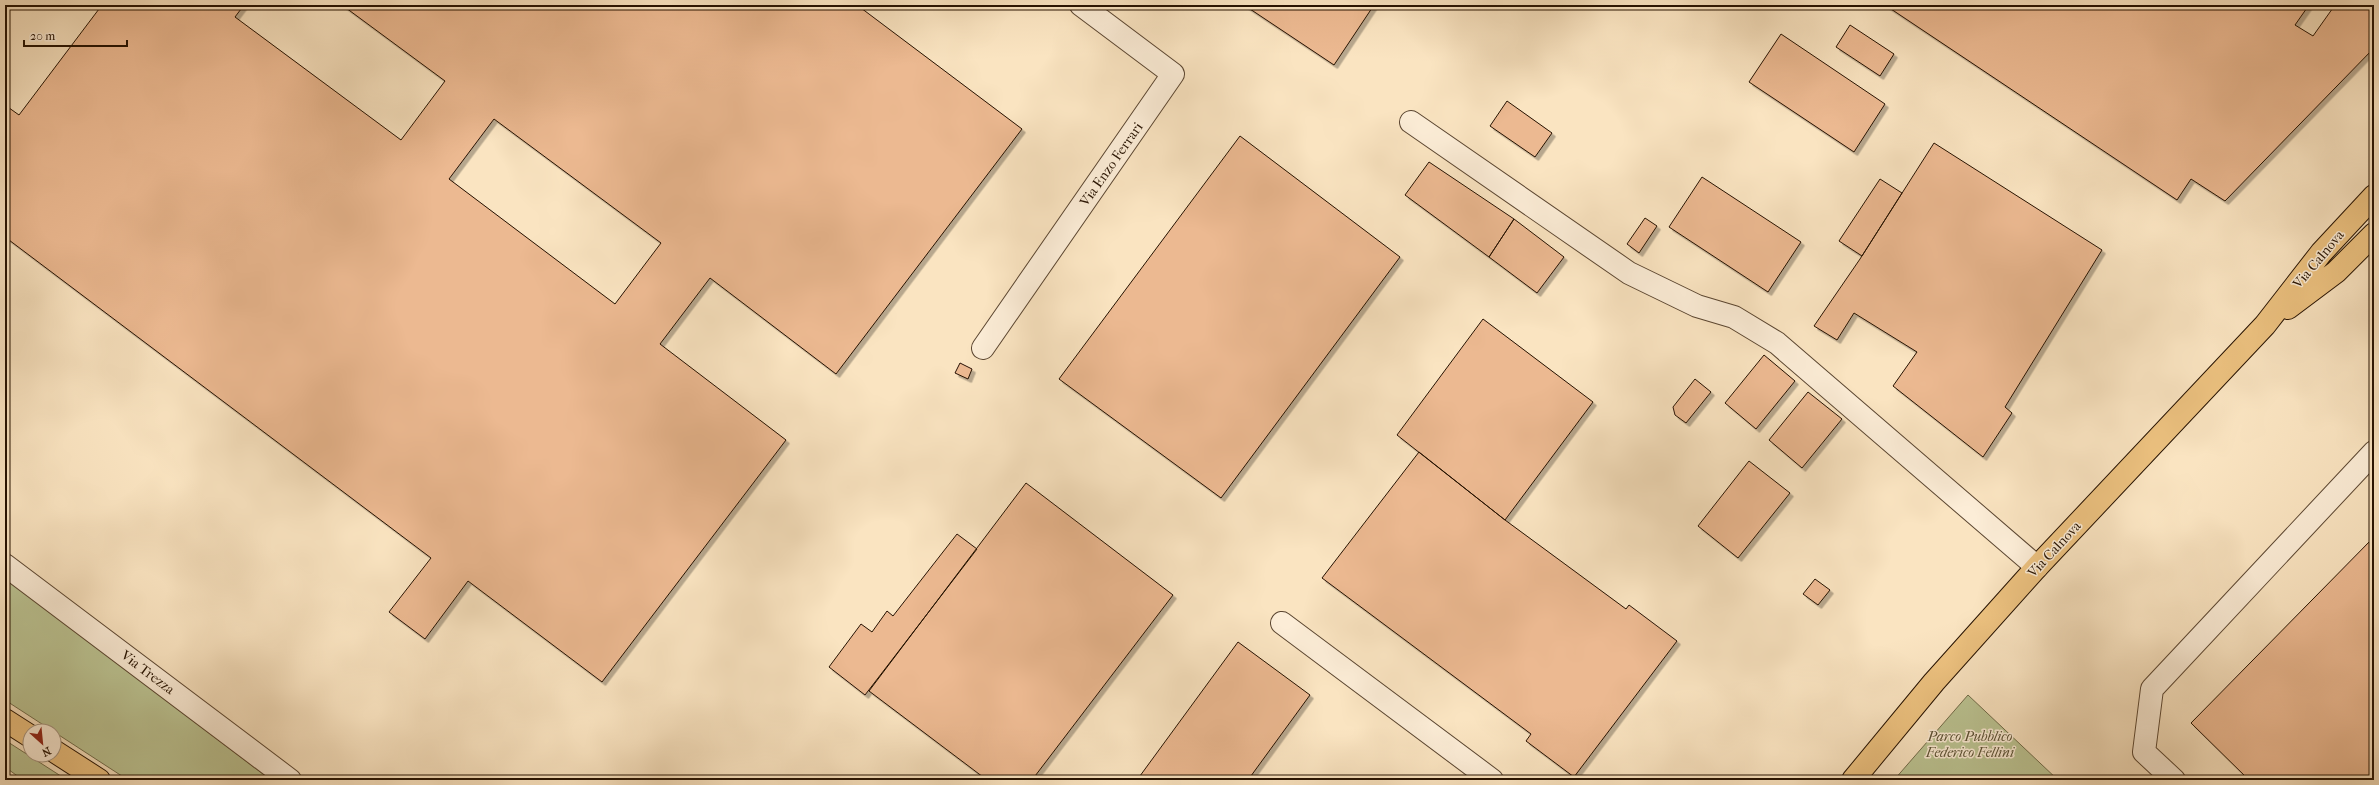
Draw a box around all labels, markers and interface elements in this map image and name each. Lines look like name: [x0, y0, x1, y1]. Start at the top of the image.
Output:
scale bar: [24, 22, 127, 48]
text: 20 m: [30, 29, 55, 43]
street label: Via Enzo Ferrari: [1076, 119, 1147, 210]
street label: Via Calnova: [2289, 226, 2348, 293]
street label: Via Calnova: [2023, 517, 2085, 582]
street label: Via Trezza: [117, 646, 178, 698]
north arrow: [22, 723, 62, 763]
park label: Parco Pubblico Federico Fellini: [1925, 728, 2015, 761]
text: N: [39, 744, 53, 759]

